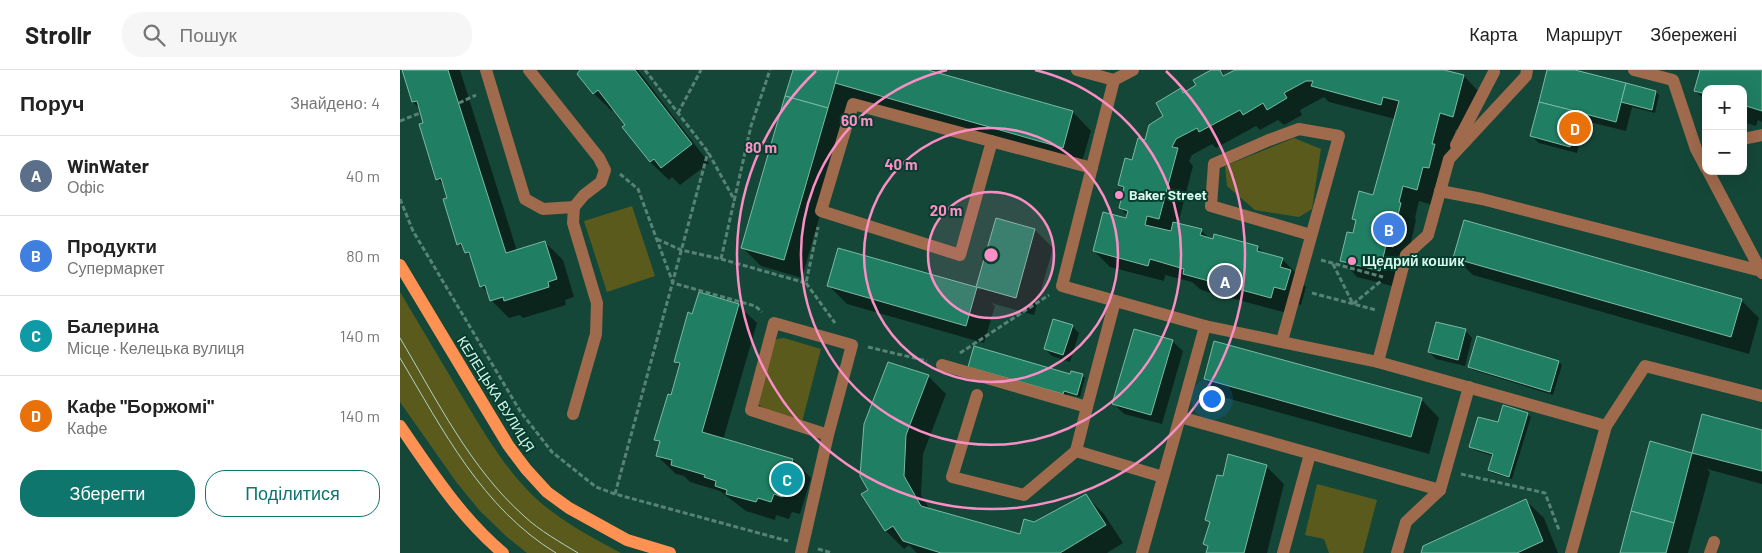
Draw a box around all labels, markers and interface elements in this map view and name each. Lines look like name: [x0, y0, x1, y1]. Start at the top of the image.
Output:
search box: [122, 12, 472, 57]
text: Strollr: [25, 20, 92, 49]
icon: search: [140, 21, 168, 49]
text: Пошук: [180, 23, 237, 46]
text: Карта: [1469, 23, 1517, 45]
text: Маршрут: [1545, 23, 1622, 45]
text: Збережені: [1650, 23, 1737, 45]
map controls: [1702, 85, 1747, 175]
button: +: [1702, 85, 1747, 130]
text: Поруч: [20, 90, 84, 115]
text: Знайдено: 4: [290, 93, 380, 112]
pin: D: [1559, 109, 1591, 147]
text: 60 m: [841, 111, 873, 129]
button: −: [1702, 130, 1747, 175]
text: 80 m: [745, 138, 777, 156]
text: WinWater: [67, 154, 149, 177]
text: 40 m: [884, 155, 918, 173]
text: A: [31, 166, 41, 185]
text: 40 m: [346, 166, 380, 185]
text: Офіс: [67, 177, 104, 196]
place label: Baker Street: [1129, 186, 1207, 203]
marker: Baker Street: [1113, 189, 1125, 201]
text: 20 m: [930, 201, 962, 219]
pin: B: [1373, 210, 1405, 248]
text: Продукти: [67, 234, 157, 257]
text: B: [31, 246, 41, 265]
text: 80 m: [346, 246, 380, 265]
centre of rings: [982, 246, 1000, 264]
place label: Щедрий кошик: [1362, 252, 1465, 269]
marker: Щедрий кошик: [1346, 255, 1358, 267]
text: Супермаркет: [67, 258, 165, 277]
pin: A: [1209, 262, 1241, 300]
text: Балерина: [67, 314, 159, 337]
text: C: [31, 326, 41, 345]
text: 140 m: [340, 326, 380, 345]
street label: КЕЛЕЦЬКА ВУЛИЦЯ: [454, 333, 539, 455]
text: Місце · Келецька вулиця: [67, 338, 244, 357]
your location: [1199, 386, 1225, 412]
text: Кафе "Боржомі": [67, 394, 214, 417]
text: D: [31, 406, 41, 425]
text: 140 m: [340, 406, 380, 425]
text: Кафе: [67, 418, 107, 437]
pin: C: [771, 460, 803, 498]
button: Зберегти: [20, 470, 195, 517]
button: Поділитися: [205, 470, 380, 517]

